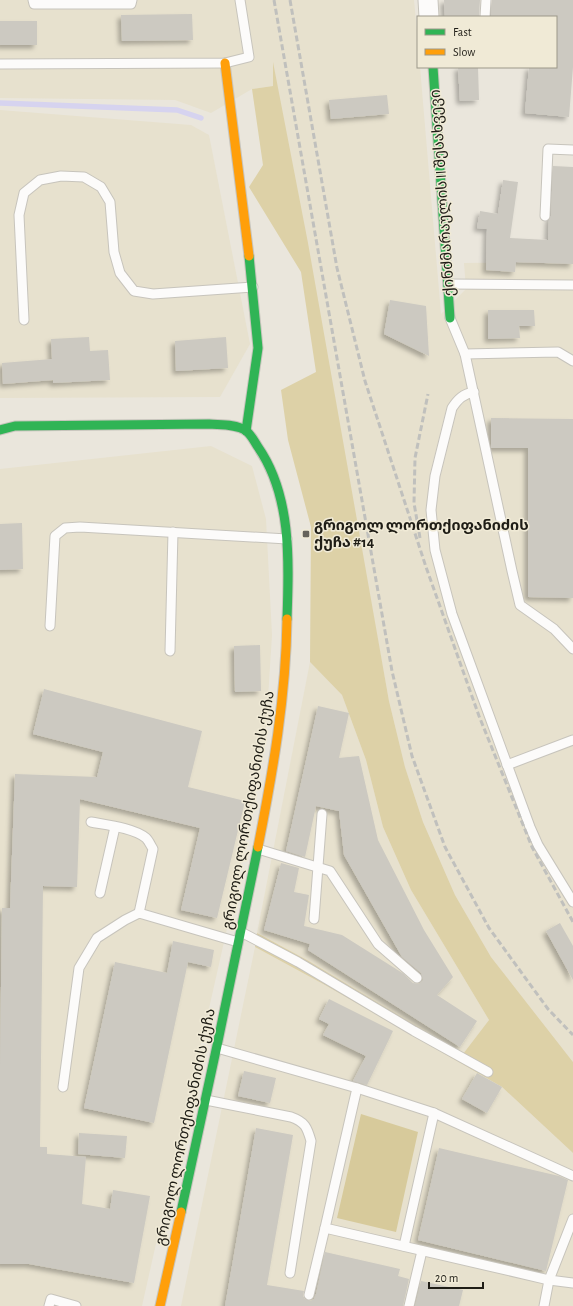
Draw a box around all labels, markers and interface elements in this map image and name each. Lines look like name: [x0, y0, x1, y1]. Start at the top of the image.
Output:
legend: [417, 16, 557, 68]
text: Fast: [453, 26, 472, 38]
text: Slow: [453, 46, 475, 58]
street label: ქინძმარაულის II შესახვევი: [428, 89, 458, 297]
place label: გრიგოლ ლორთქიფანიძის ქუჩა #14: [314, 518, 529, 551]
marker: გრიგოლ ლორთქიფანიძის ქუჩა #14: [301, 529, 311, 539]
street label: გრიგოლ ლორთქიფანიძის ქუჩა: [220, 689, 278, 931]
street label: გრიგოლ ლორთქიფანიძის ქუჩა: [153, 1007, 219, 1247]
scale bar: [429, 1264, 483, 1290]
text: 20 m: [435, 1272, 458, 1284]

